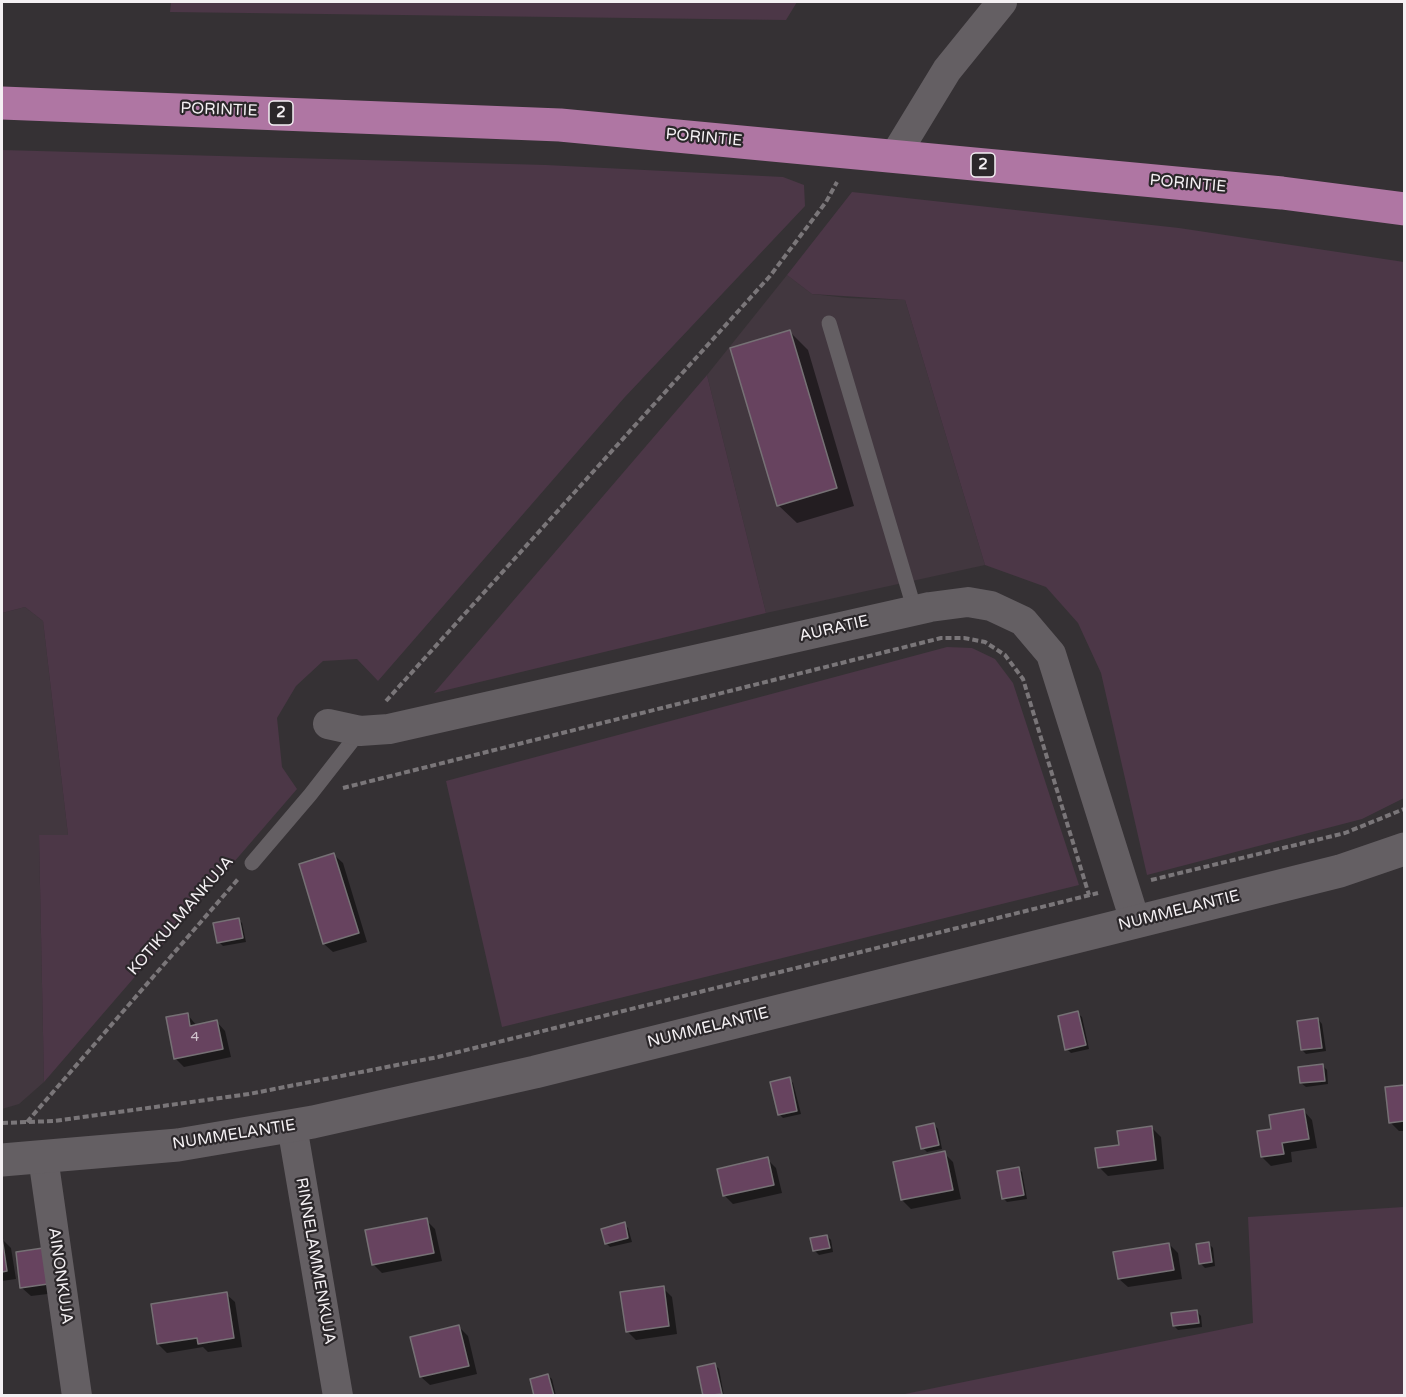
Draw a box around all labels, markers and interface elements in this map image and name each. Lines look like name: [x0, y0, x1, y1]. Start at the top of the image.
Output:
street label: PORINTIE: [180, 99, 258, 121]
road number: 2: [269, 101, 293, 125]
street label: PORINTIE: [665, 125, 743, 151]
road number: 2: [971, 153, 995, 177]
street label: PORINTIE: [1149, 171, 1227, 197]
street label: AURATIE: [797, 612, 871, 646]
street label: KOTIKULMANKUJA: [124, 852, 238, 980]
street label: NUMMELANTIE: [1116, 887, 1242, 935]
street label: NUMMELANTIE: [645, 1004, 771, 1052]
house number: 4: [191, 1029, 199, 1045]
street label: NUMMELANTIE: [171, 1116, 297, 1154]
street label: RINNELAMMENKUJA: [291, 1176, 339, 1346]
street label: AINONKUJA: [44, 1226, 76, 1326]

